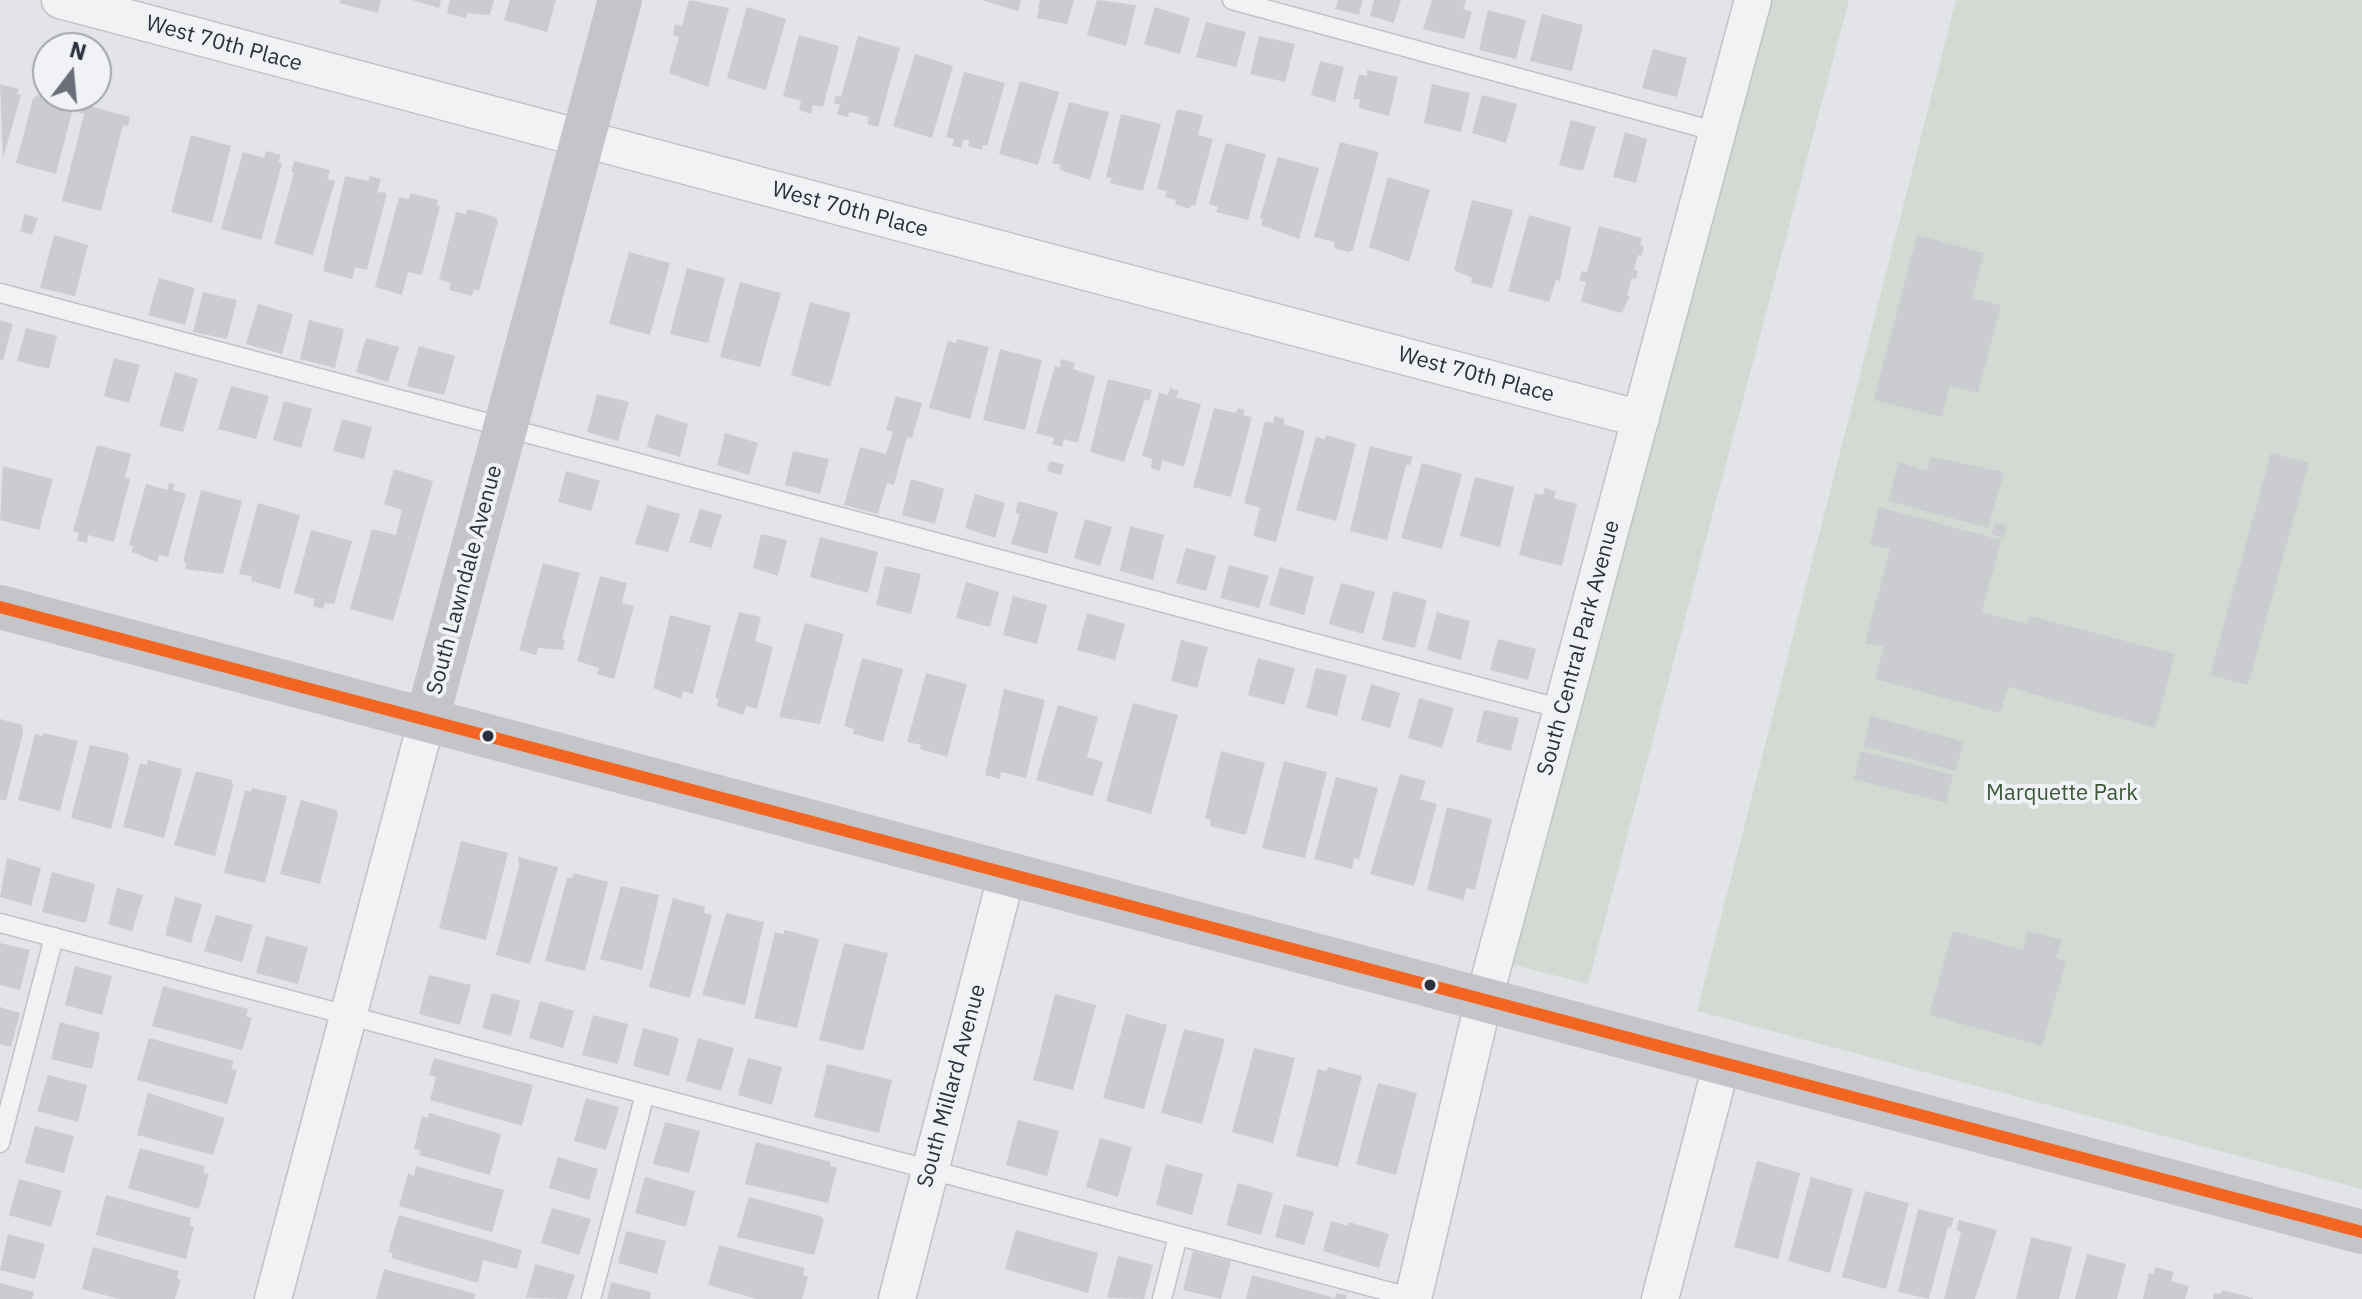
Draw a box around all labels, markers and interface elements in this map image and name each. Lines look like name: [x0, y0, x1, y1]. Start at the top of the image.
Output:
street label: West 70th Place: [143, 10, 305, 78]
north arrow: [32, 32, 112, 112]
text: N: [67, 34, 90, 67]
street label: West 70th Place: [769, 176, 931, 244]
street label: West 70th Place: [1395, 341, 1557, 409]
street label: South Lawndale Avenue: [422, 462, 508, 698]
street label: South Central Park Avenue: [1532, 518, 1626, 778]
unlabelled marker: [480, 728, 496, 744]
park label: Marquette Park: [1986, 781, 2138, 807]
unlabelled marker: [1422, 977, 1438, 993]
street label: South Millard Avenue: [912, 981, 992, 1191]

